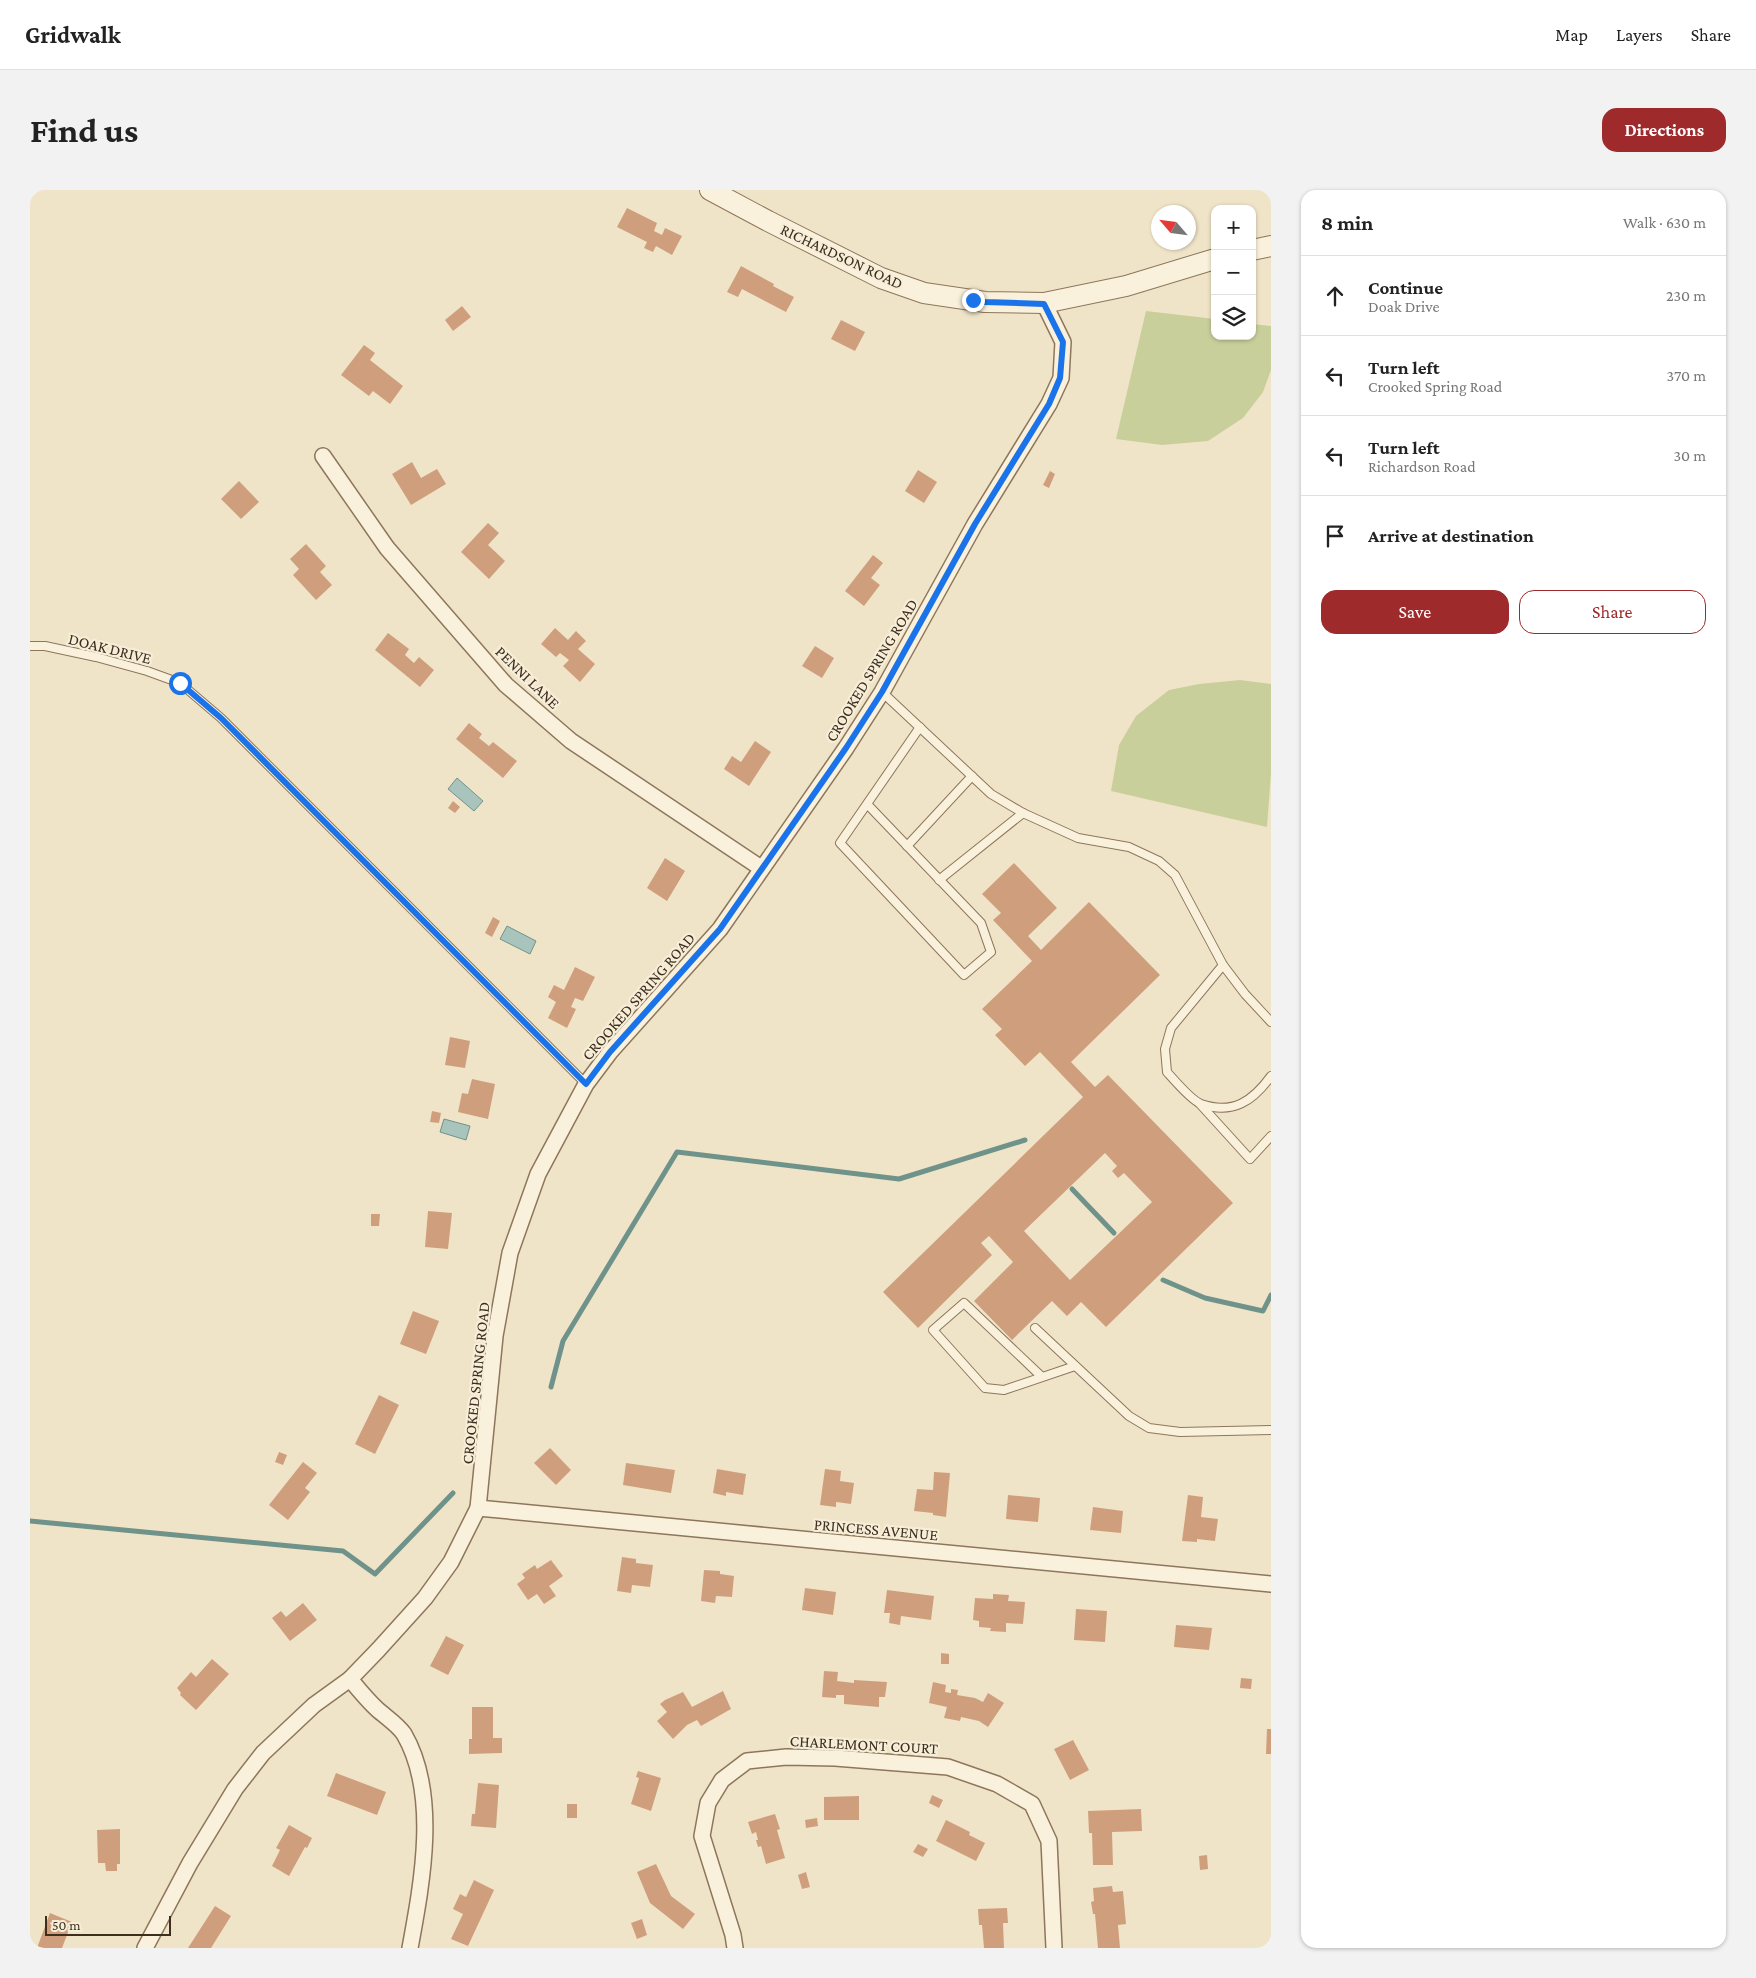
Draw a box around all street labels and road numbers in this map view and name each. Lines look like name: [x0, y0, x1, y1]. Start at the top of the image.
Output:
street label: RICHARDSON ROAD: [778, 221, 906, 292]
street label: CROOKED SPRING ROAD: [822, 596, 921, 745]
street label: DOAK DRIVE: [67, 630, 153, 667]
street label: PENNI LANE: [492, 643, 563, 712]
street label: CROOKED SPRING ROAD: [578, 929, 698, 1063]
street label: CROOKED SPRING ROAD: [459, 1301, 492, 1465]
street label: PRINCESS AVENUE: [813, 1516, 939, 1543]
street label: CHARLEMONT COURT: [789, 1732, 939, 1757]

